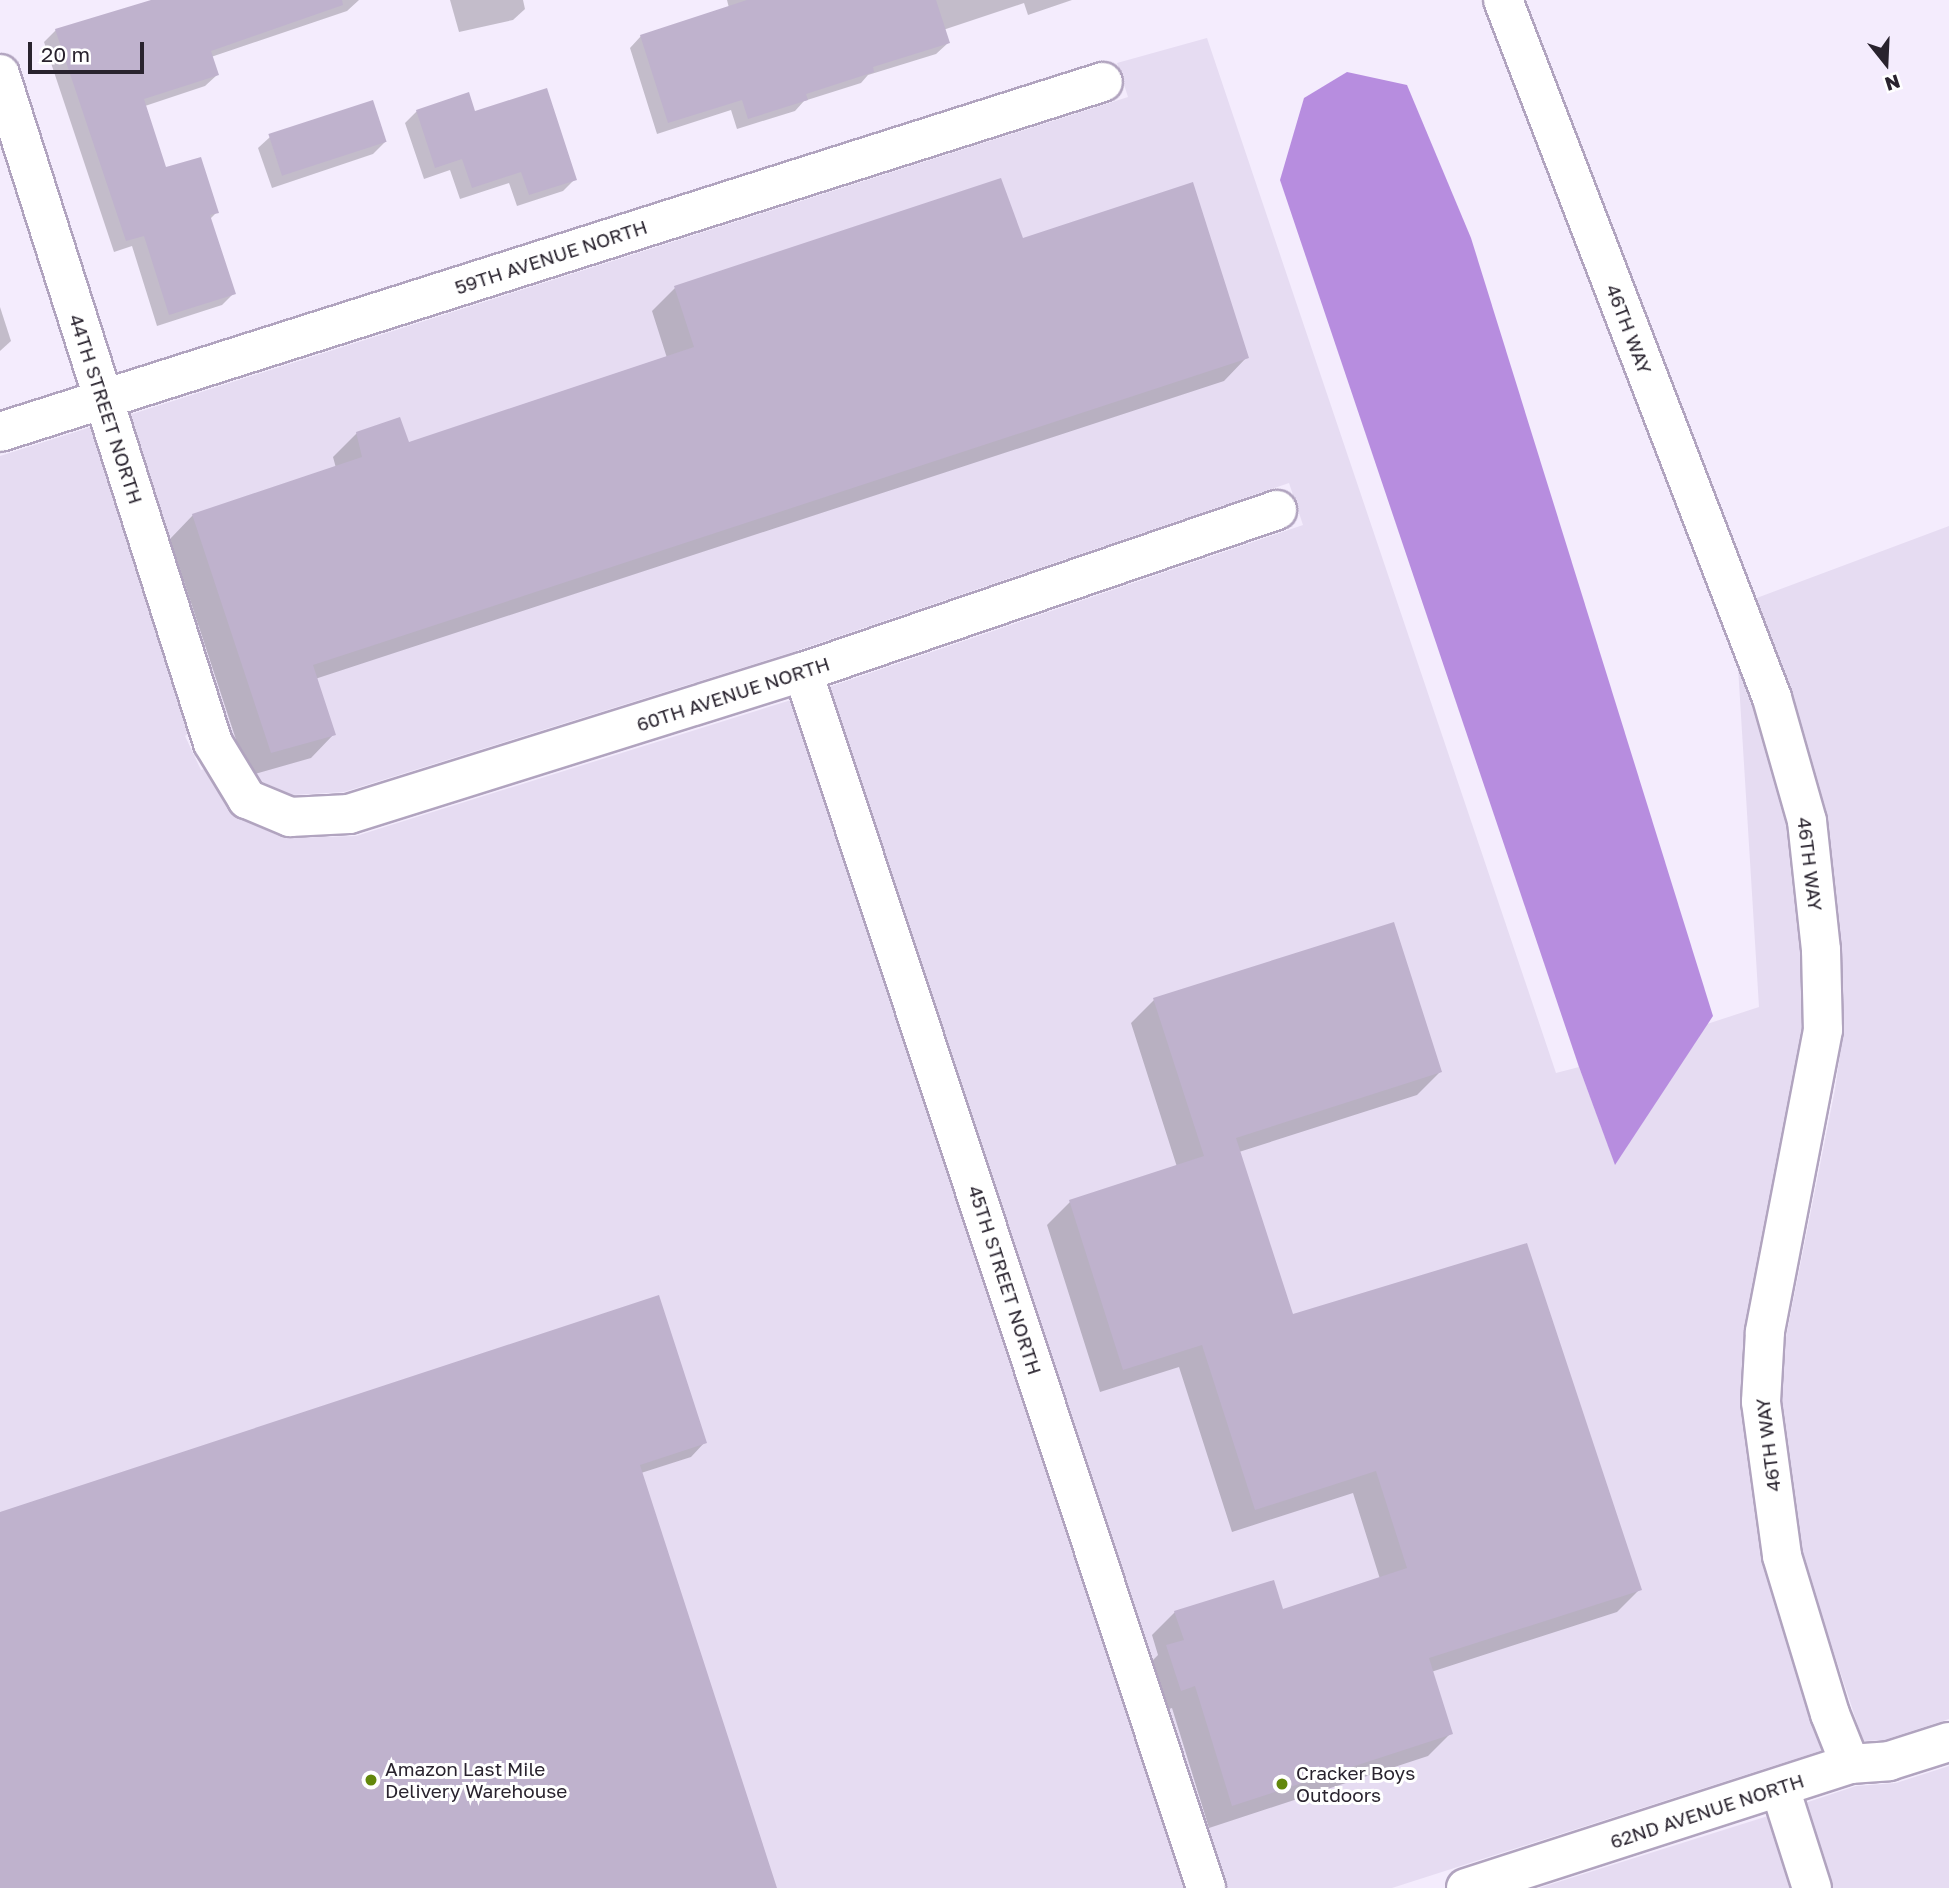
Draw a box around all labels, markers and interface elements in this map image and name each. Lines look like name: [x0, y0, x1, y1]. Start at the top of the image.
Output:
scale bar: [32, 28, 147, 72]
north arrow: [1851, 28, 1921, 98]
text: 20 m: [41, 41, 90, 67]
text: N: [1882, 70, 1903, 97]
street label: 59TH AVENUE NORTH: [452, 215, 650, 299]
street label: 46TH WAY: [1601, 281, 1657, 377]
street label: 44TH STREET NORTH: [65, 311, 147, 507]
street label: 60TH AVENUE NORTH: [634, 652, 832, 736]
street label: 46TH WAY: [1793, 816, 1827, 912]
street label: 45TH STREET NORTH: [964, 1183, 1046, 1377]
street label: 46TH WAY: [1751, 1397, 1785, 1493]
place label: Amazon Last Mile Delivery Warehouse: [385, 1758, 567, 1802]
place label: Cracker Boys Outdoors: [1296, 1762, 1415, 1806]
street label: 62ND AVENUE NORTH: [1607, 1769, 1807, 1853]
marker: Amazon Last Mile Delivery Warehouse: [363, 1772, 379, 1788]
marker: Cracker Boys Outdoors: [1274, 1776, 1290, 1792]

